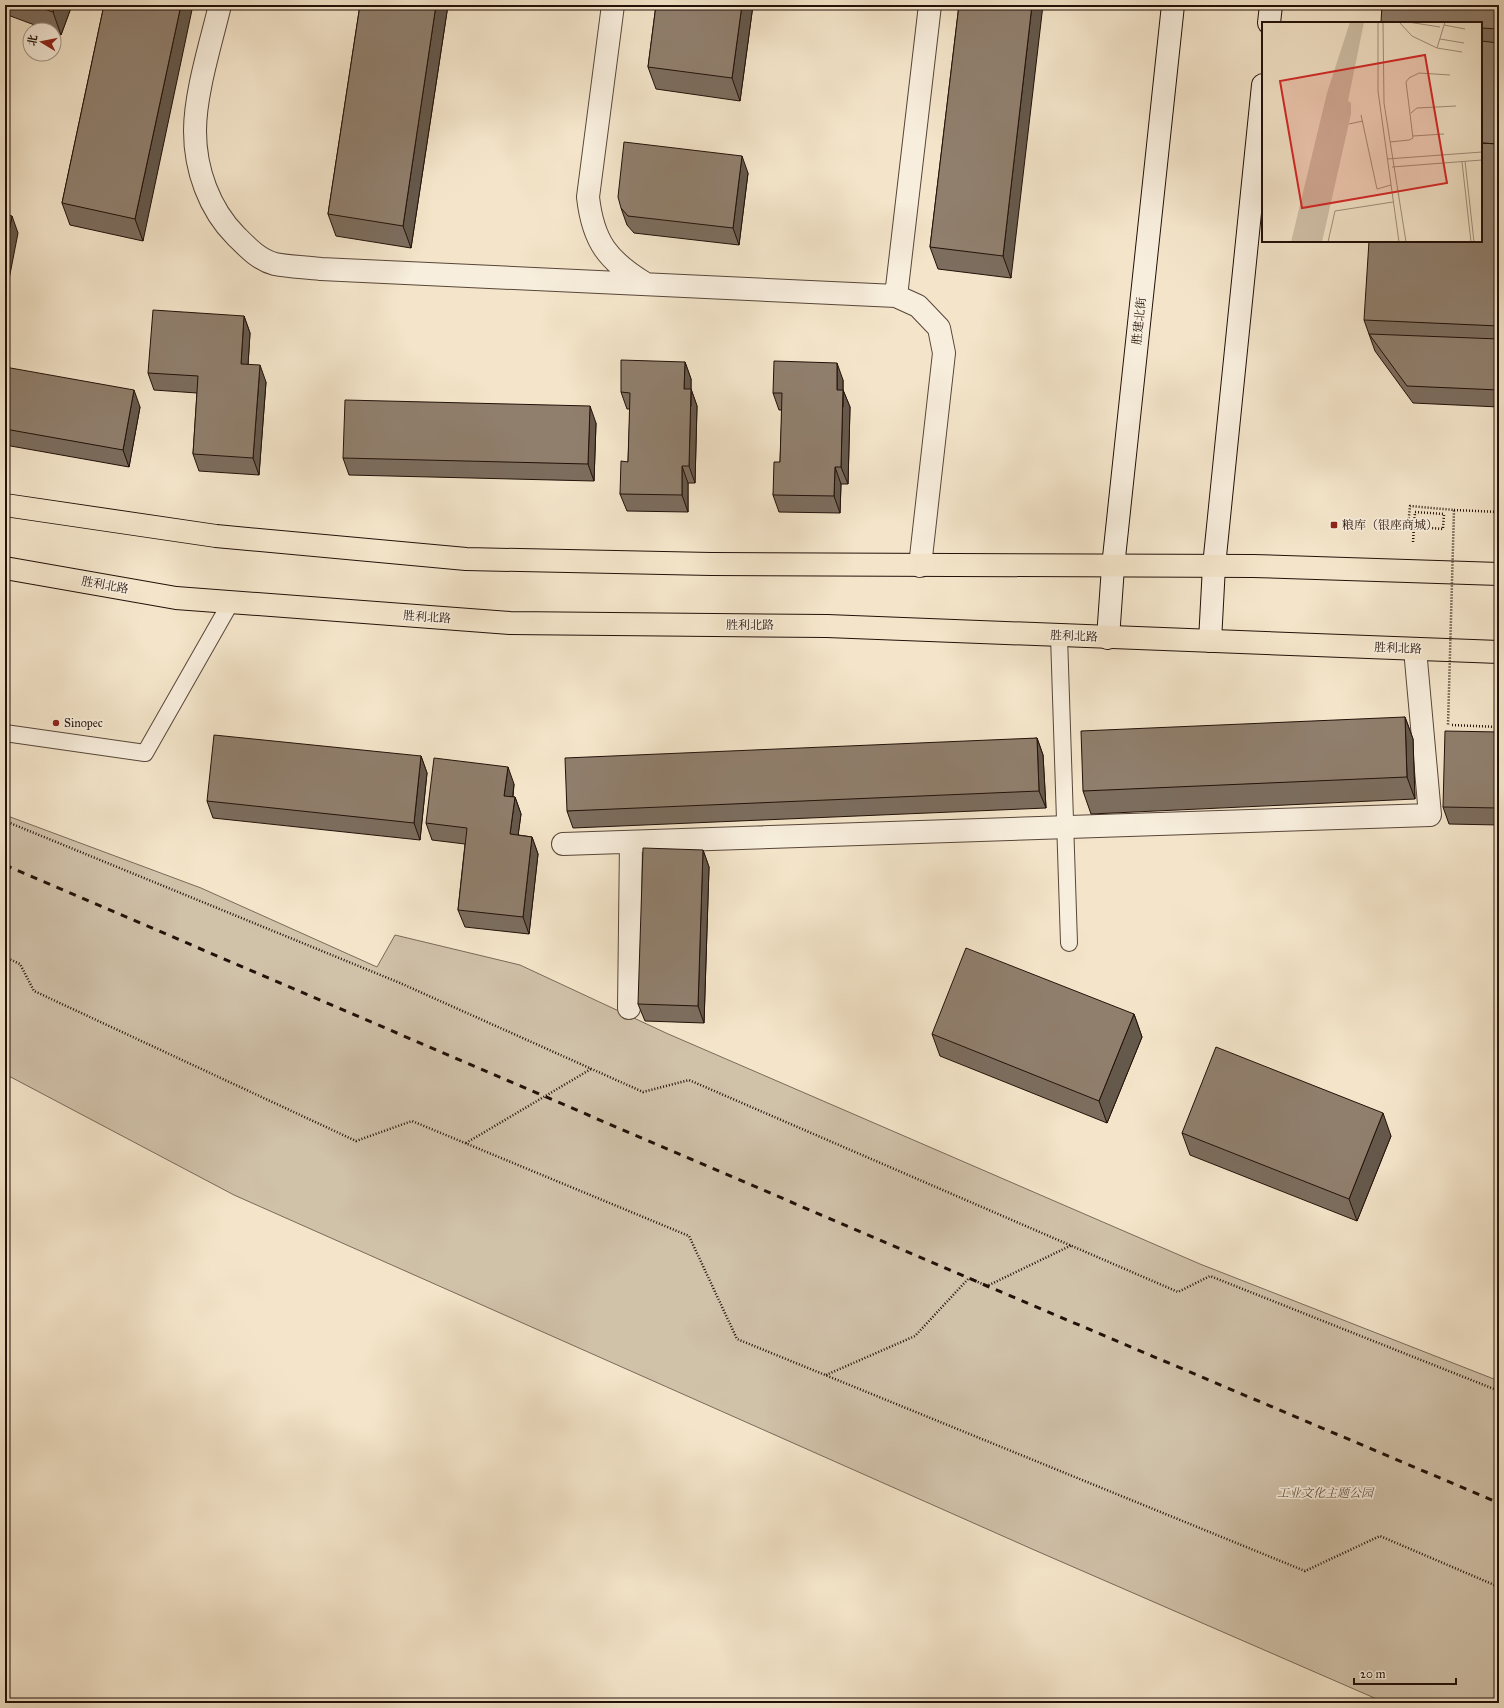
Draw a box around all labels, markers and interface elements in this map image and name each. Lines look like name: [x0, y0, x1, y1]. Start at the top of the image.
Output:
north arrow: [22, 22, 62, 62]
inset map: [1262, 22, 1482, 242]
text: 北: [25, 34, 40, 47]
street label: 胜建北街: [1130, 295, 1149, 346]
place label: 粮库（银座商城）: [1342, 518, 1438, 532]
marker: 粮库（银座商城）: [1329, 520, 1339, 530]
street label: 胜利北路: [80, 574, 130, 596]
street label: 胜利北路: [403, 608, 451, 626]
street label: 胜利北路: [726, 618, 774, 632]
street label: 胜利北路: [1050, 628, 1098, 644]
street label: 胜利北路: [1374, 640, 1422, 656]
place label: Sinopec: [64, 716, 103, 730]
marker: Sinopec: [51, 718, 61, 728]
park label: 工业文化主题公园: [1277, 1486, 1375, 1500]
scale bar: [1354, 1660, 1456, 1686]
text: 20 m: [1360, 1667, 1386, 1681]

